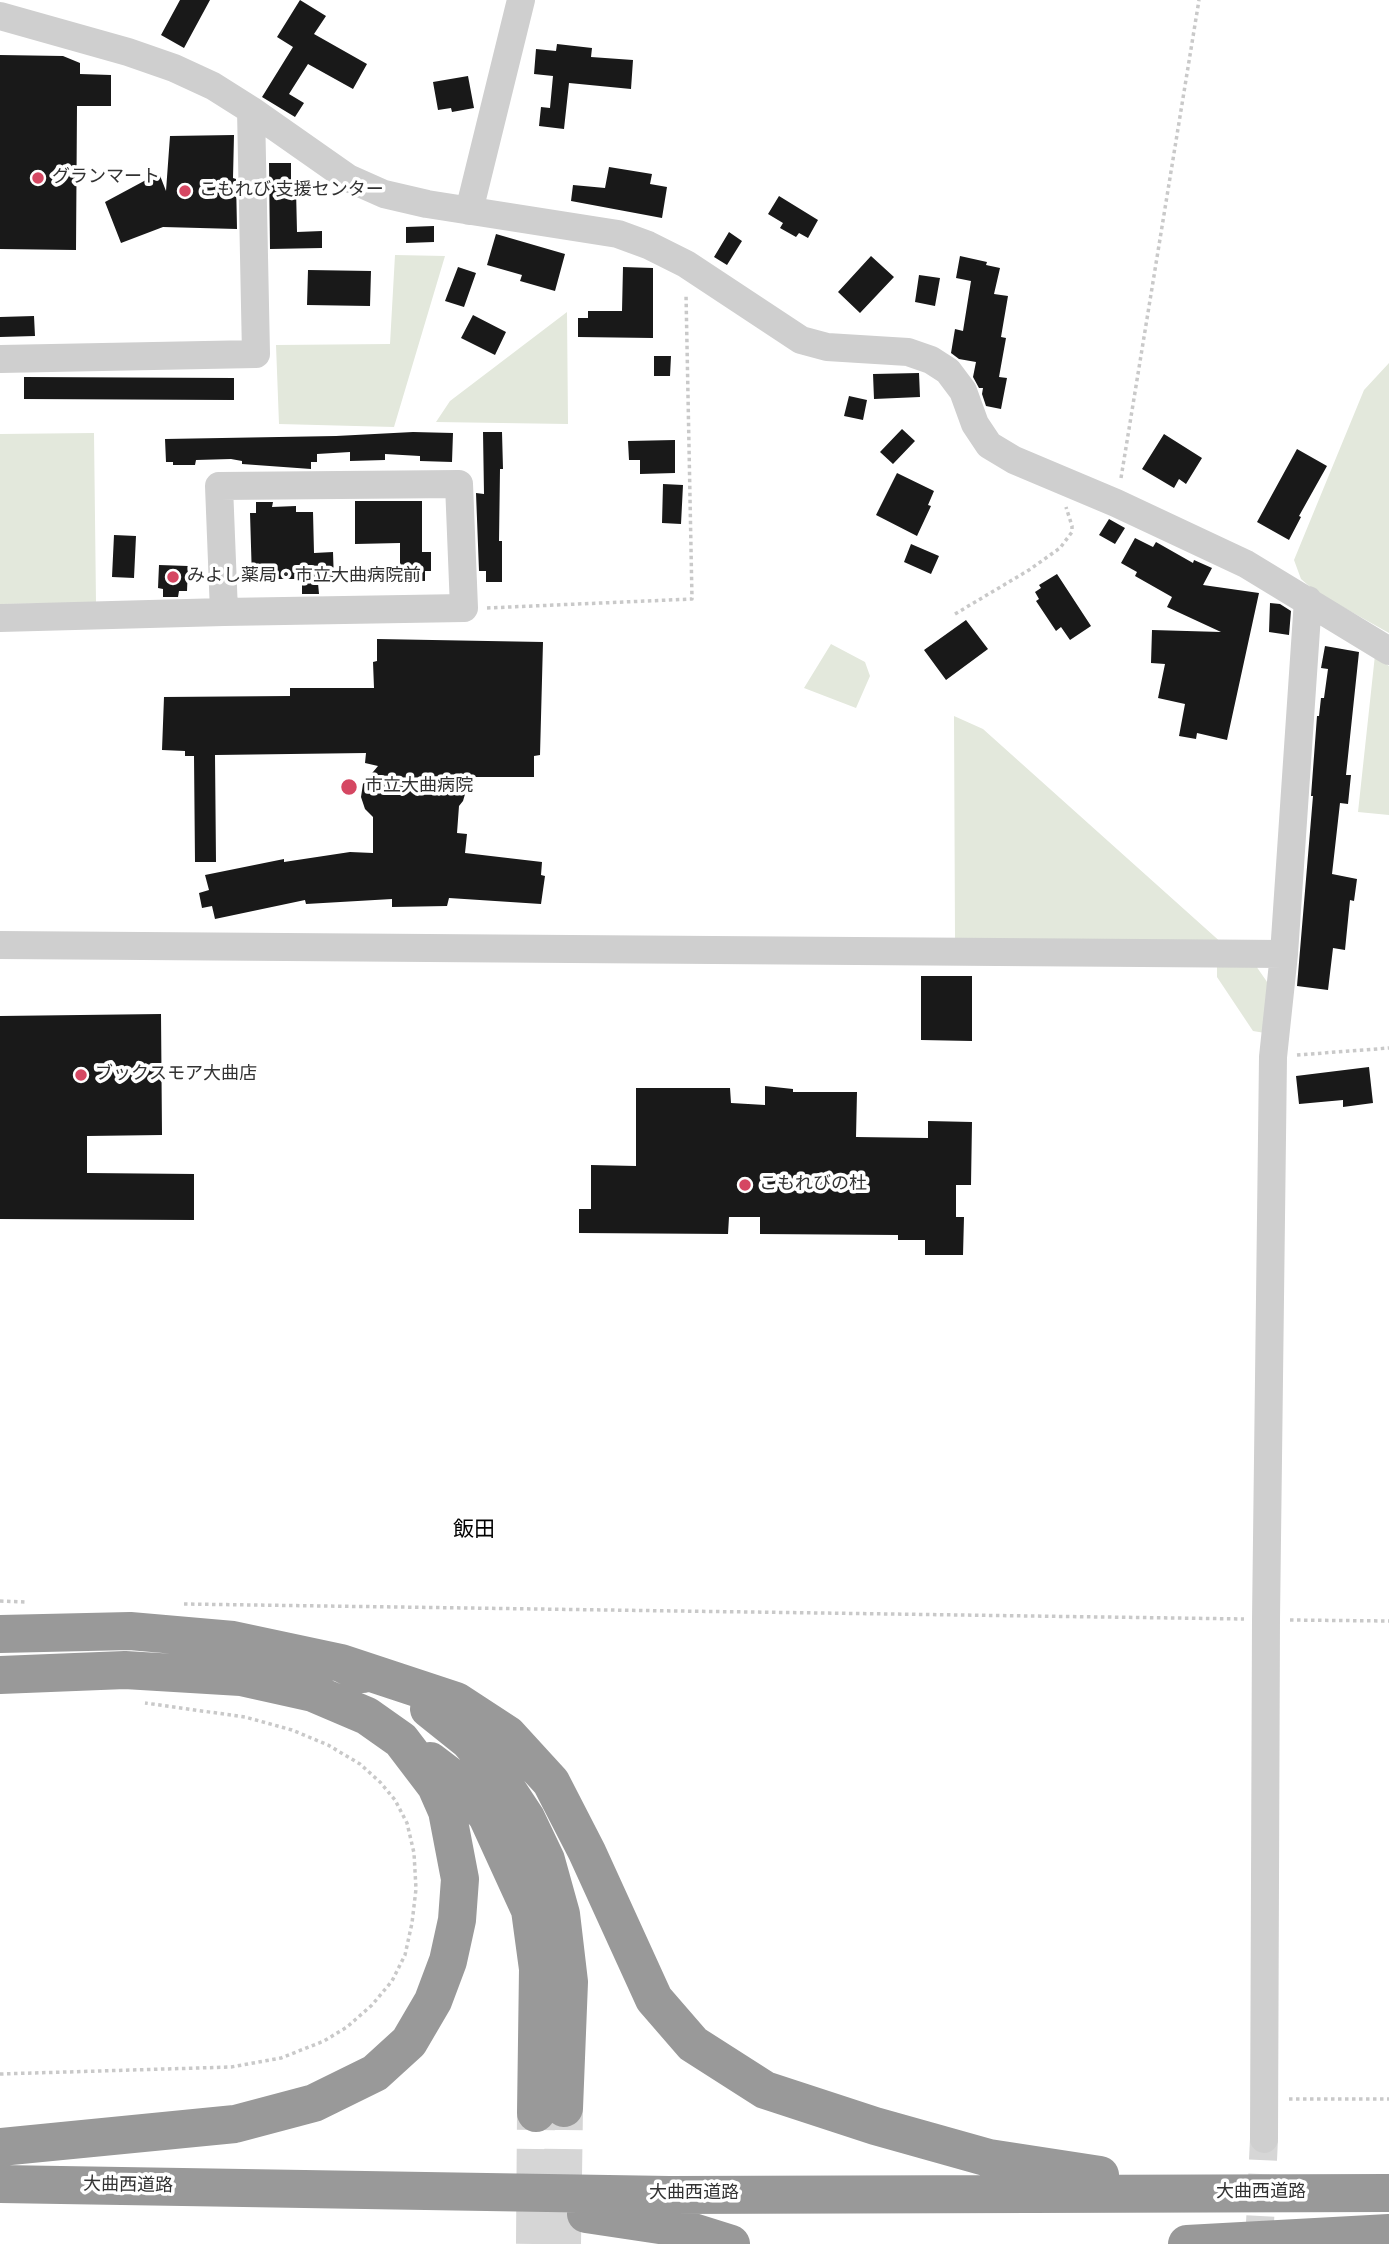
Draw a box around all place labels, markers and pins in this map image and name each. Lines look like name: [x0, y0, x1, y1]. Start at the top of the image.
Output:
place label: グランマート: [52, 167, 160, 189]
marker: グランマート: [30, 170, 46, 186]
place label: こもれび 支援センター: [199, 180, 384, 202]
marker: こもれび 支援センター: [177, 183, 193, 199]
place label: みよし薬局・市立大曲病院前: [187, 566, 421, 588]
marker: みよし薬局・市立大曲病院前: [165, 569, 181, 585]
place label: 市立大曲病院: [365, 776, 473, 798]
marker: 市立大曲病院: [339, 777, 359, 797]
place label: ブックスモア大曲店: [95, 1064, 257, 1086]
marker: ブックスモア大曲店: [73, 1067, 89, 1083]
place label: こもれびの杜: [759, 1174, 867, 1196]
marker: こもれびの杜: [737, 1177, 753, 1193]

